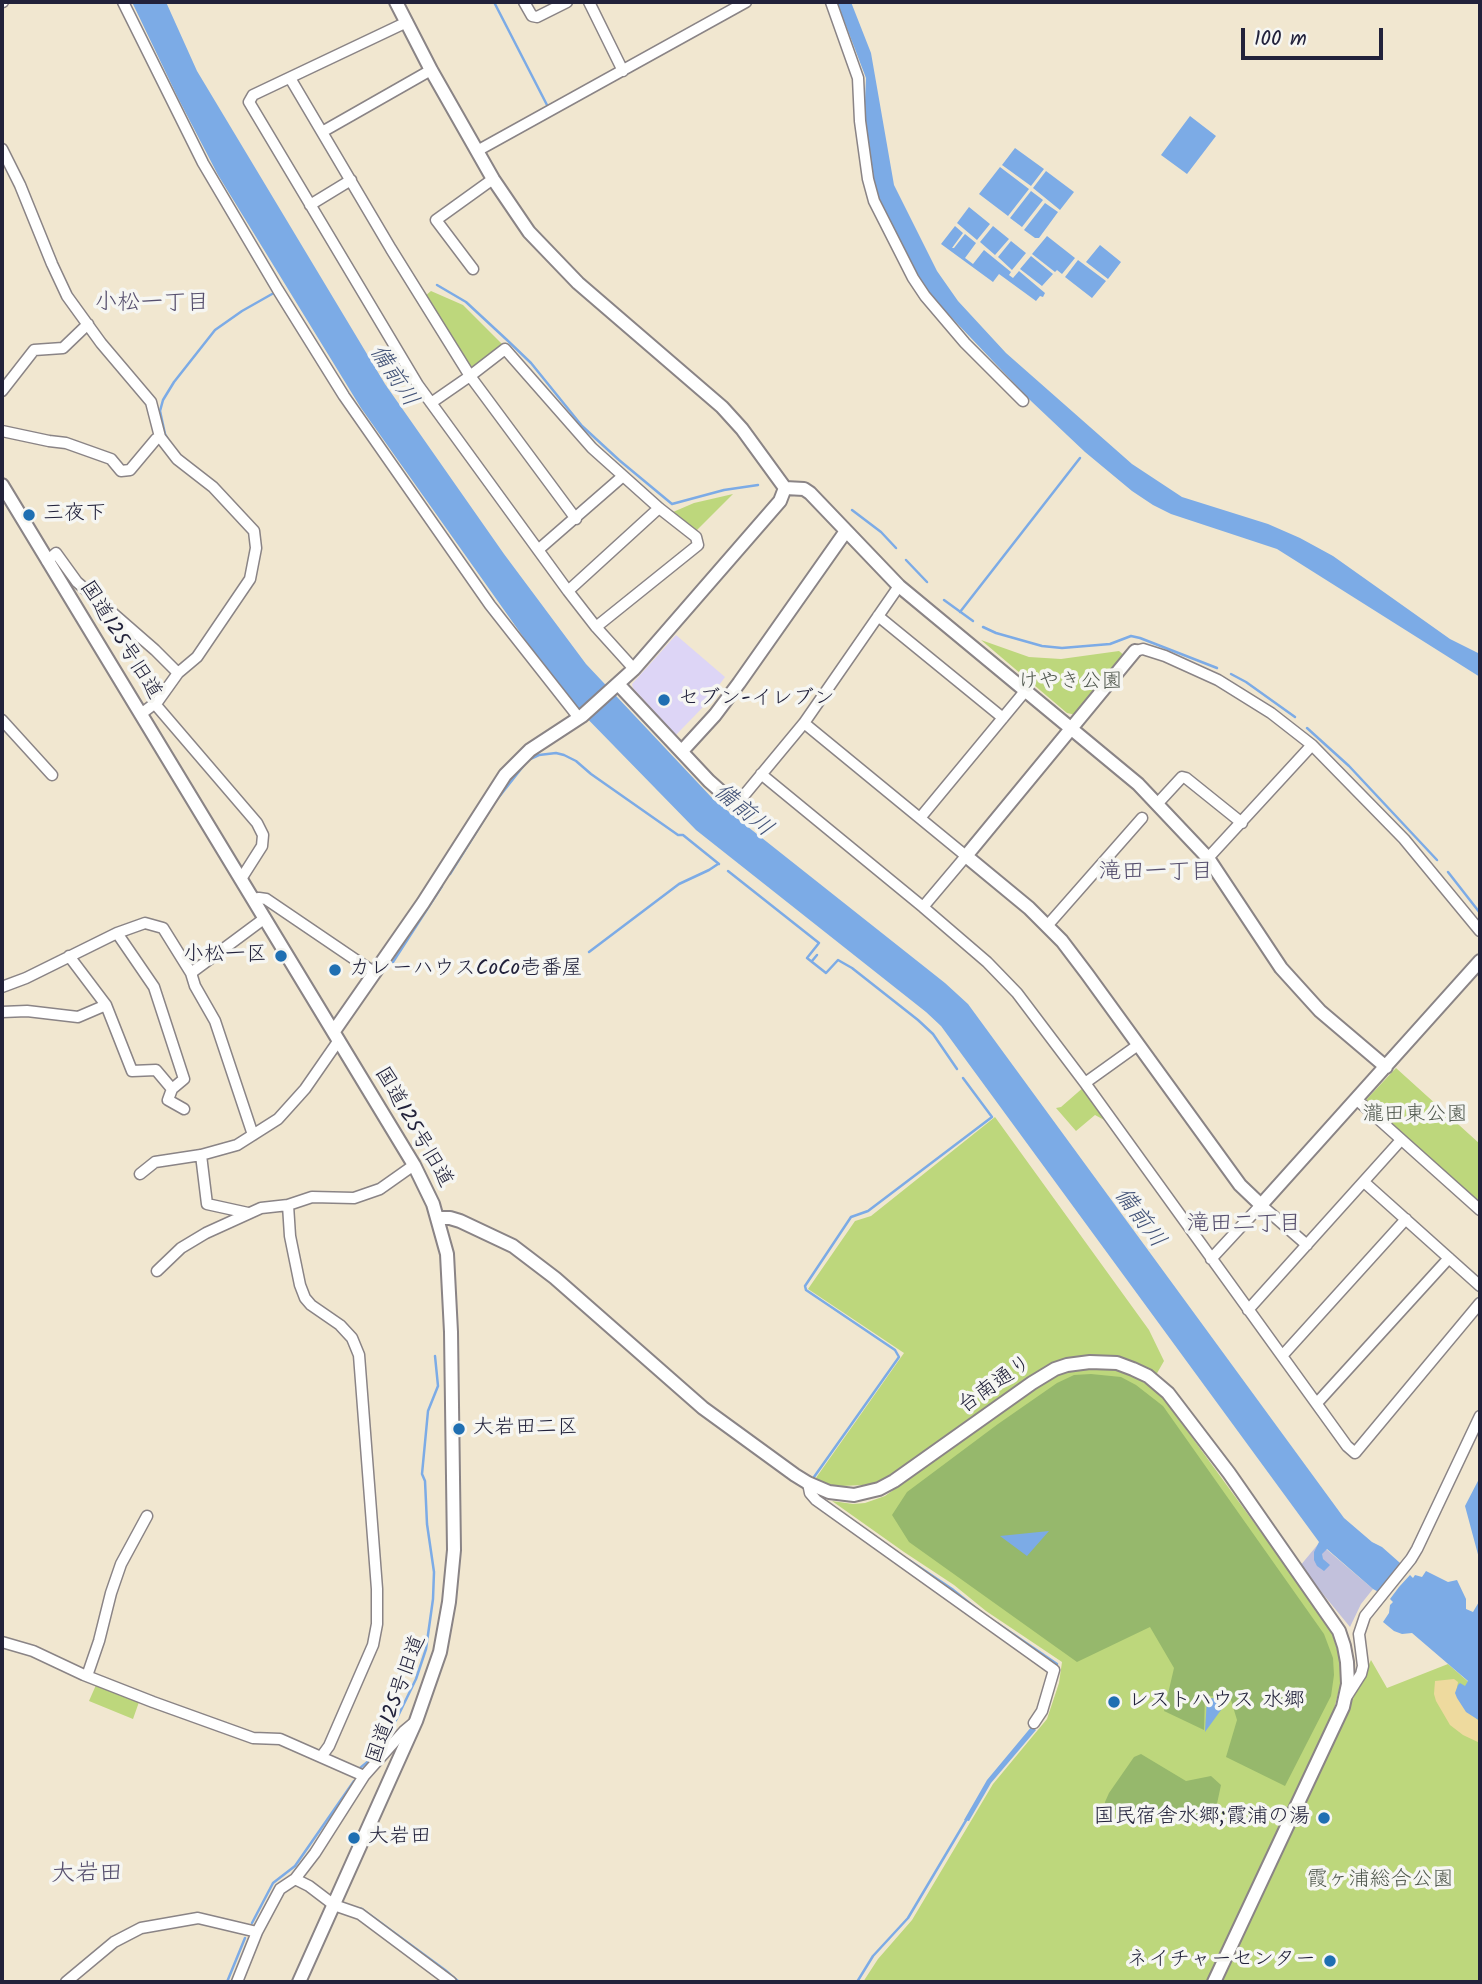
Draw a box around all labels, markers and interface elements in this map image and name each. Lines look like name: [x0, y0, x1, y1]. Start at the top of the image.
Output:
scale bar: [1244, 14, 1386, 58]
text: 100 m: [1254, 23, 1307, 56]
district label: 小松一丁目: [95, 291, 209, 319]
water label: 備前川: [362, 341, 422, 413]
place label: 三夜下: [43, 502, 106, 528]
marker: 三夜下: [21, 507, 37, 523]
street label: 国道125号旧道: [73, 577, 165, 705]
park label: けやき公園: [1018, 670, 1122, 696]
place label: セブン-イレブン: [678, 687, 835, 713]
marker: セブン-イレブン: [656, 692, 672, 708]
water label: 備前川: [707, 779, 777, 845]
district label: 滝田一丁目: [1099, 860, 1213, 888]
place label: 小松一区: [183, 943, 267, 969]
marker: 小松一区: [273, 948, 289, 964]
place label: カレーハウスCoCo壱番屋: [349, 957, 583, 983]
marker: カレーハウスCoCo壱番屋: [327, 962, 343, 978]
street label: 国道125号旧道: [367, 1063, 457, 1193]
park label: 瀧田東公園: [1363, 1103, 1467, 1129]
water label: 備前川: [1106, 1183, 1170, 1255]
district label: 滝田二丁目: [1187, 1212, 1301, 1240]
street label: 台南通り: [954, 1352, 1038, 1420]
place label: 大岩田二区: [473, 1416, 578, 1442]
marker: 大岩田二区: [451, 1421, 467, 1437]
street label: 国道125号旧道: [363, 1632, 433, 1768]
place label: レストハウス 水郷: [1128, 1689, 1304, 1715]
marker: レストハウス 水郷: [1106, 1694, 1122, 1710]
place label: 国民宿舎水郷;霞浦の湯: [1094, 1805, 1310, 1831]
marker: 国民宿舎水郷;霞浦の湯: [1316, 1810, 1332, 1826]
place label: 大岩田: [368, 1825, 431, 1851]
marker: 大岩田: [346, 1830, 362, 1846]
district label: 大岩田: [51, 1862, 123, 1890]
park label: 霞ヶ浦総合公園: [1307, 1868, 1453, 1894]
place label: ネイチャーセンター: [1127, 1948, 1316, 1974]
marker: ネイチャーセンター: [1322, 1953, 1338, 1969]

